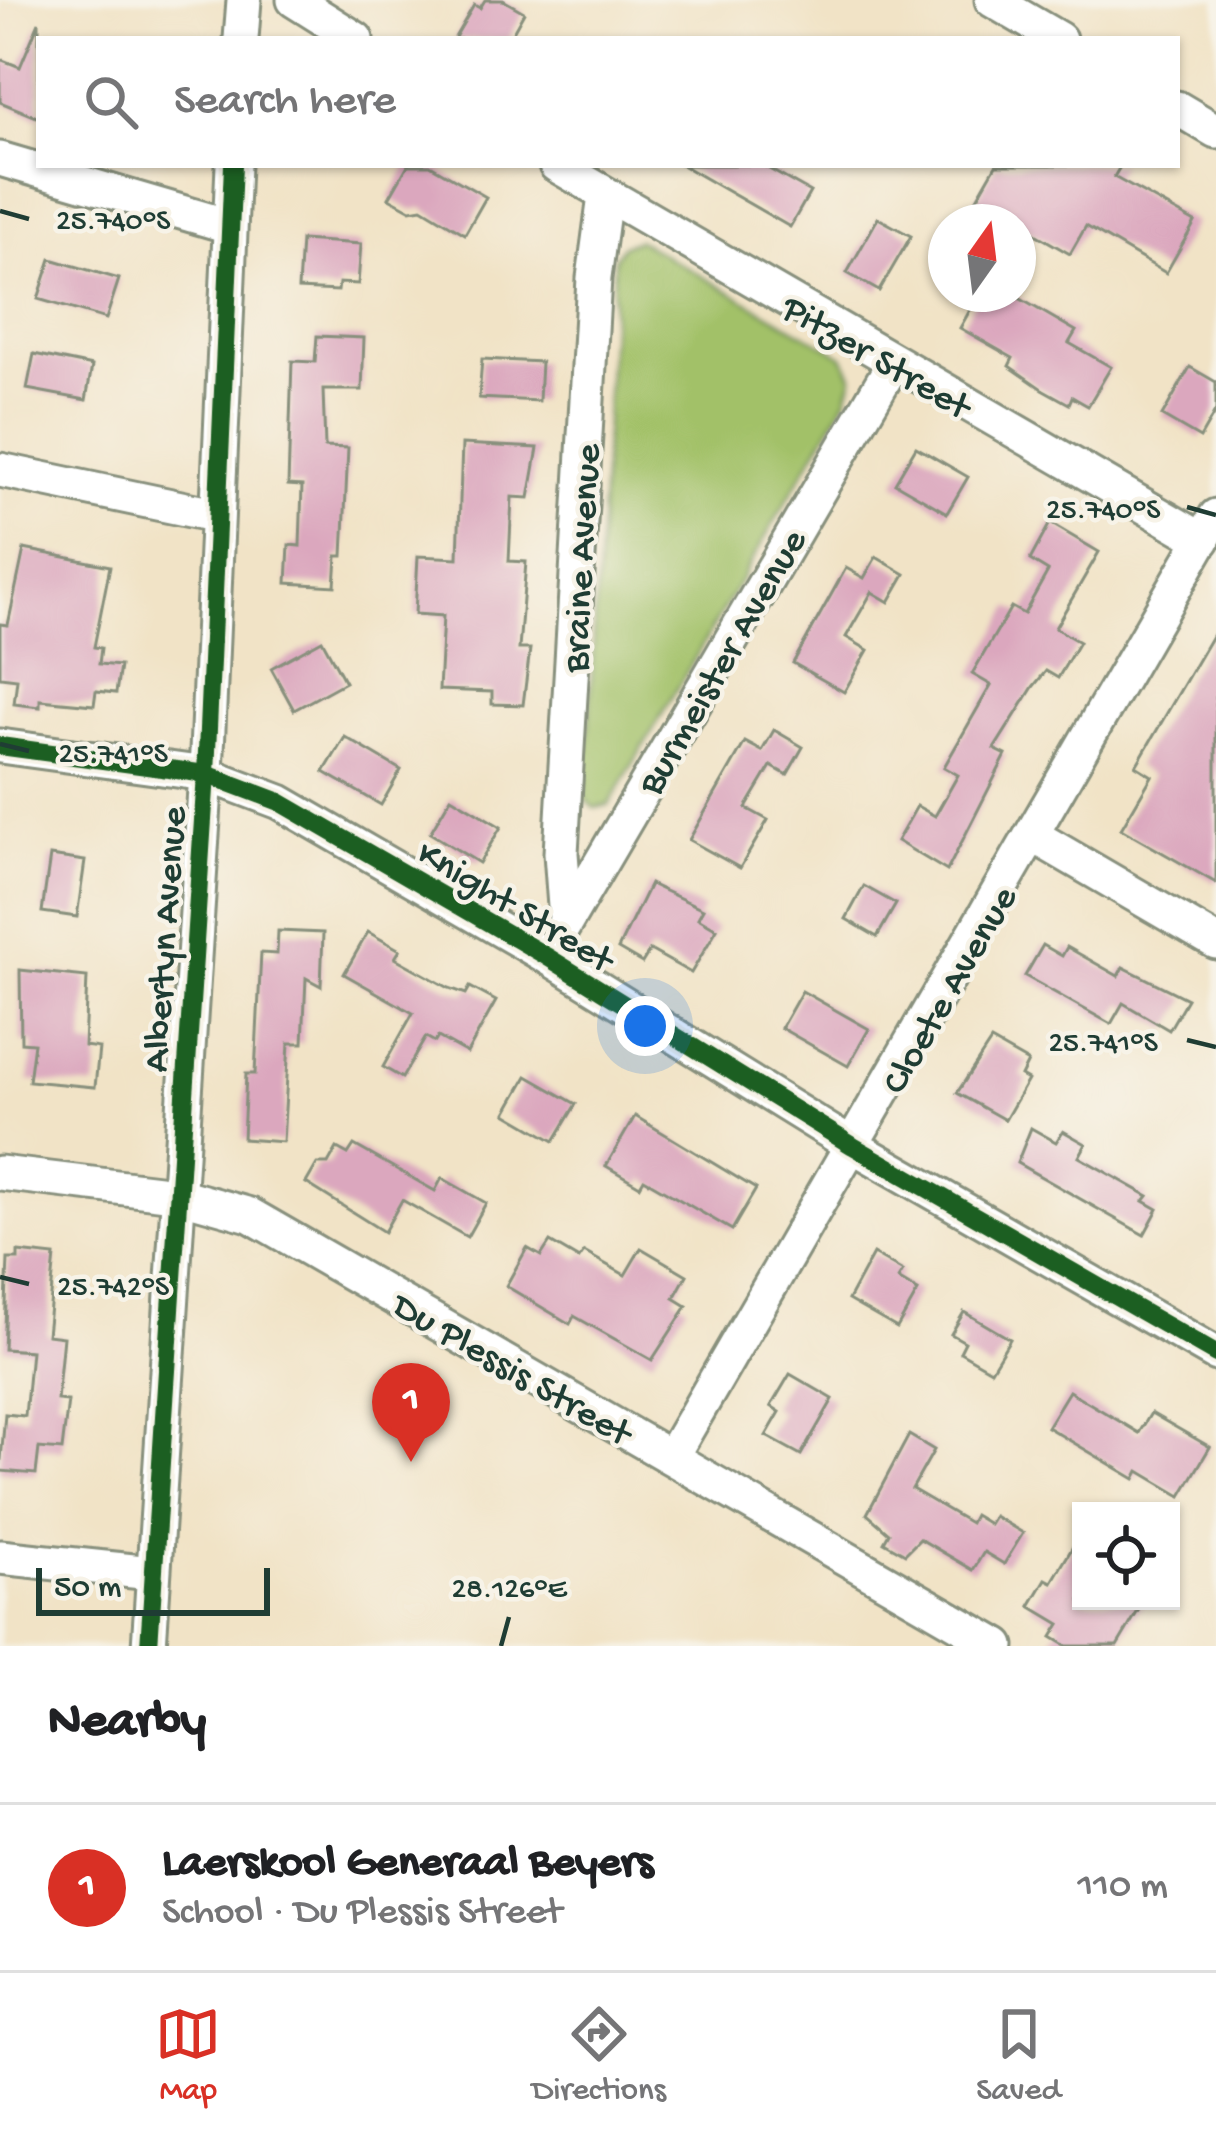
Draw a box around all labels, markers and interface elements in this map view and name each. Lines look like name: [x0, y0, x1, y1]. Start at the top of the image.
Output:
search box: [36, 36, 1180, 168]
icon: search: [78, 69, 144, 135]
text: Search here: [174, 76, 396, 129]
north arrow: [928, 204, 1036, 312]
text: 25.740°S: [56, 206, 170, 241]
street label: Pitzer Street: [770, 287, 980, 434]
street label: Braine Avenue: [556, 442, 614, 675]
text: 25.740°S: [1046, 495, 1160, 530]
street label: Burmeister Avenue: [630, 522, 820, 805]
text: 25.741°S: [58, 739, 168, 774]
street label: Albertyn Avenue: [136, 804, 200, 1074]
street label: Knight Street: [407, 832, 622, 987]
street label: Cloete Avenue: [874, 878, 1031, 1104]
your location: [615, 996, 675, 1056]
text: 25.741°S: [1048, 1028, 1158, 1063]
text: 25.742°S: [57, 1272, 169, 1307]
street label: Du Plessis Street: [380, 1284, 641, 1461]
pin: 1: [372, 1363, 450, 1462]
map controls: [1072, 1502, 1180, 1610]
button: locate: [1072, 1502, 1180, 1610]
scale bar: [36, 1562, 270, 1615]
text: 50 m: [54, 1570, 121, 1608]
text: 28.126°E: [452, 1574, 568, 1609]
text: Nearby: [48, 1694, 206, 1754]
text: Laerskool Generaal Beyers: [162, 1838, 653, 1891]
text: 1: [79, 1865, 95, 1911]
text: 110 m: [1077, 1865, 1168, 1911]
text: School · Du Plessis Street: [162, 1891, 562, 1937]
tab: Map: [155, 2001, 221, 2111]
tab: Directions: [532, 2001, 666, 2111]
tab: Saved: [976, 2001, 1061, 2111]

